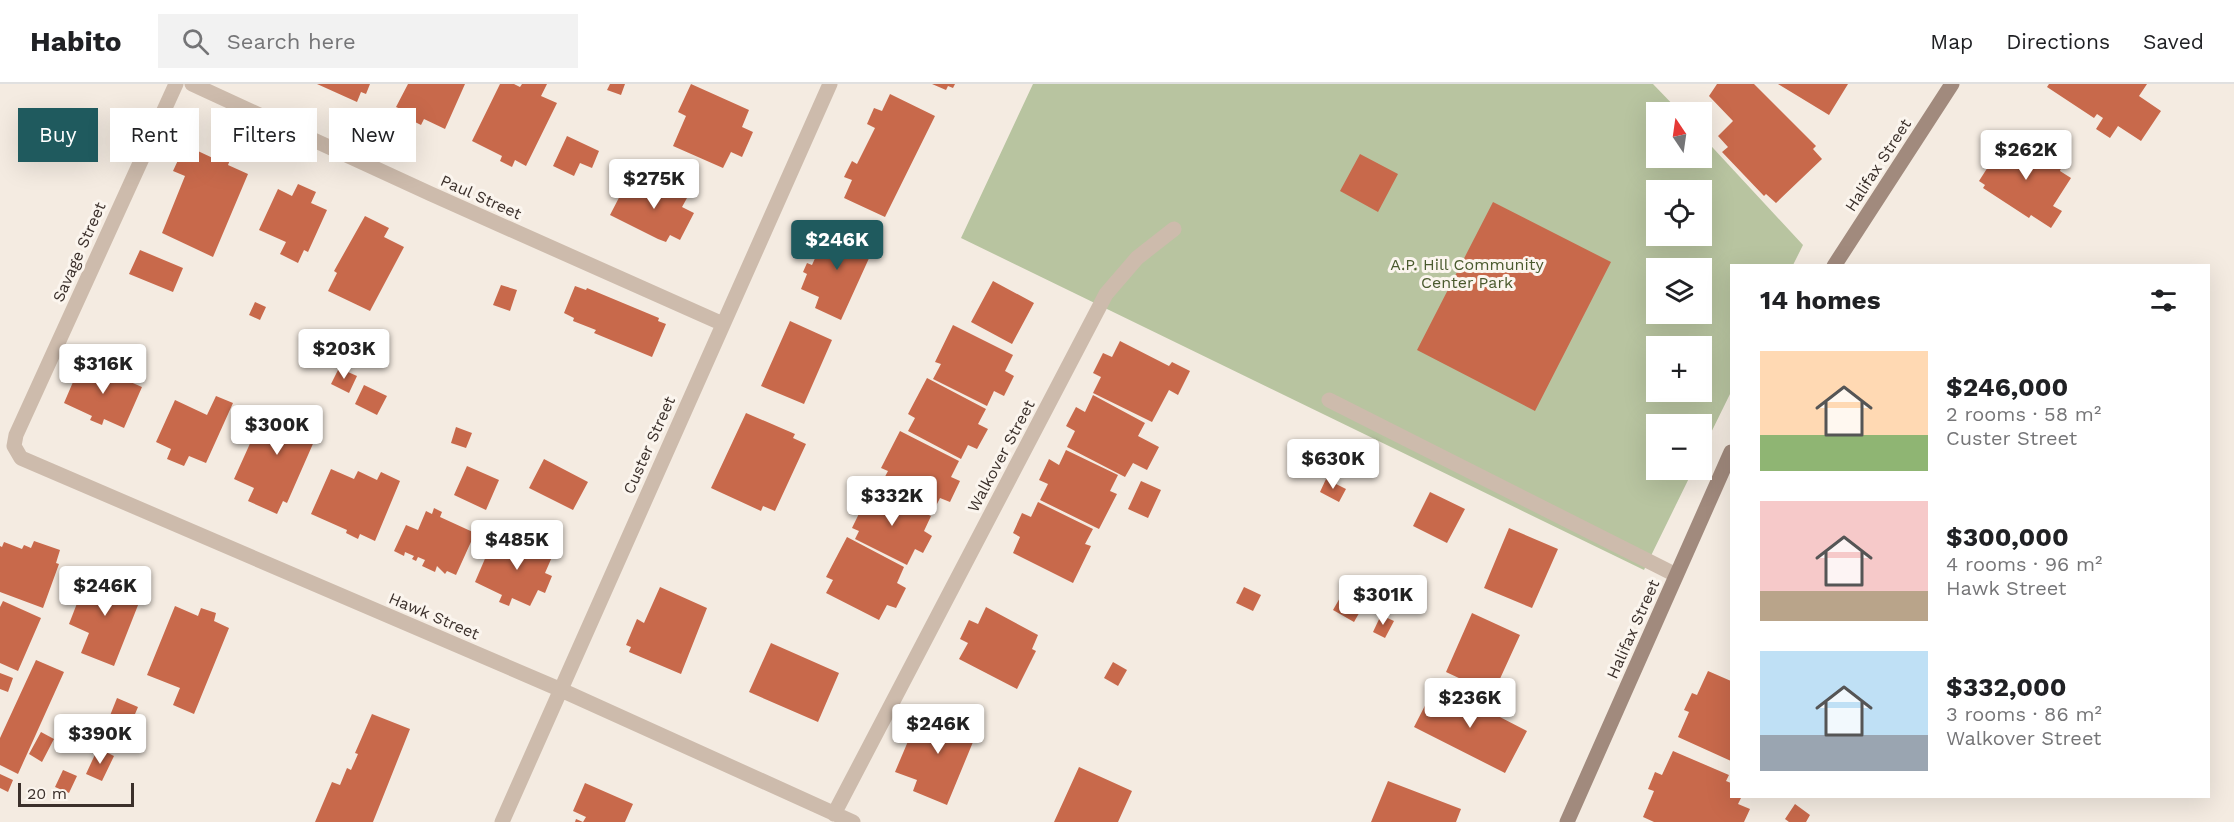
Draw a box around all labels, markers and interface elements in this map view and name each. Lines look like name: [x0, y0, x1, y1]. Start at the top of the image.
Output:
search box: [158, 14, 578, 68]
text: Habito: [30, 25, 122, 58]
icon: search: [179, 25, 212, 58]
text: Search here: [227, 29, 356, 54]
text: Map: [1930, 29, 1973, 54]
text: Directions: [2006, 29, 2110, 54]
text: Saved: [2143, 29, 2204, 54]
north arrow: [1646, 102, 1712, 168]
map controls: [1646, 102, 1712, 480]
chip: Buy: [18, 108, 98, 162]
chip: Rent: [110, 108, 199, 162]
chip: Filters: [211, 108, 317, 162]
chip: New: [329, 108, 416, 162]
street label: Halifax Street: [1841, 115, 1915, 215]
pin: $262K: [1984, 130, 2068, 181]
text: $262K: [1995, 137, 2057, 161]
pin: $275K: [612, 159, 696, 210]
text: $275K: [623, 166, 685, 190]
street label: Paul Street: [438, 171, 525, 223]
button: locate: [1646, 180, 1712, 246]
street label: Savage Street: [48, 199, 110, 305]
pin: $246K: [795, 220, 879, 271]
text: $246K: [805, 227, 869, 251]
park label: A.P. Hill Community Center Park: [1390, 255, 1544, 292]
button: layers: [1646, 258, 1712, 324]
icon: filters: [2147, 284, 2180, 317]
text: 14 homes: [1760, 285, 1881, 315]
pin: $203K: [302, 329, 386, 380]
text: $203K: [312, 336, 376, 360]
button: +: [1646, 336, 1712, 402]
pin: $316K: [61, 344, 145, 395]
text: $316K: [73, 351, 133, 375]
text: $246,000: [1946, 372, 2068, 402]
icon: home: [1808, 375, 1880, 447]
street label: Custer Street: [619, 393, 679, 497]
street label: Walkover Street: [963, 396, 1039, 515]
text: 2 rooms · 58 m²: [1946, 402, 2101, 426]
pin: $300K: [235, 405, 319, 456]
text: $300K: [245, 412, 309, 436]
button: −: [1646, 414, 1712, 480]
text: Custer Street: [1946, 426, 2077, 450]
pin: $630K: [1291, 439, 1375, 490]
text: $630K: [1301, 446, 1365, 470]
pin: $332K: [850, 476, 934, 527]
text: $332K: [861, 483, 923, 507]
pin: $485K: [475, 520, 559, 571]
text: $300,000: [1946, 522, 2069, 552]
icon: home: [1808, 525, 1880, 597]
text: $485K: [485, 527, 549, 551]
text: 4 rooms · 96 m²: [1946, 552, 2102, 576]
pin: $246K: [63, 566, 147, 617]
text: $246K: [73, 573, 137, 597]
pin: $301K: [1341, 575, 1425, 626]
street label: Halifax Street: [1603, 576, 1663, 682]
text: Hawk Street: [1946, 576, 2066, 600]
text: $301K: [1353, 582, 1413, 606]
street label: Hawk Street: [386, 588, 482, 644]
text: $332,000: [1946, 672, 2067, 702]
icon: home: [1808, 675, 1880, 747]
pin: $236K: [1428, 678, 1512, 729]
text: $236K: [1439, 685, 1501, 709]
text: 3 rooms · 86 m²: [1946, 702, 2102, 726]
pin: $246K: [896, 704, 980, 755]
text: $246K: [906, 711, 970, 735]
pin: $390K: [58, 714, 142, 765]
text: $390K: [68, 721, 132, 745]
text: Walkover Street: [1946, 726, 2102, 750]
scale bar: [18, 780, 134, 808]
text: 20 m: [27, 784, 67, 803]

